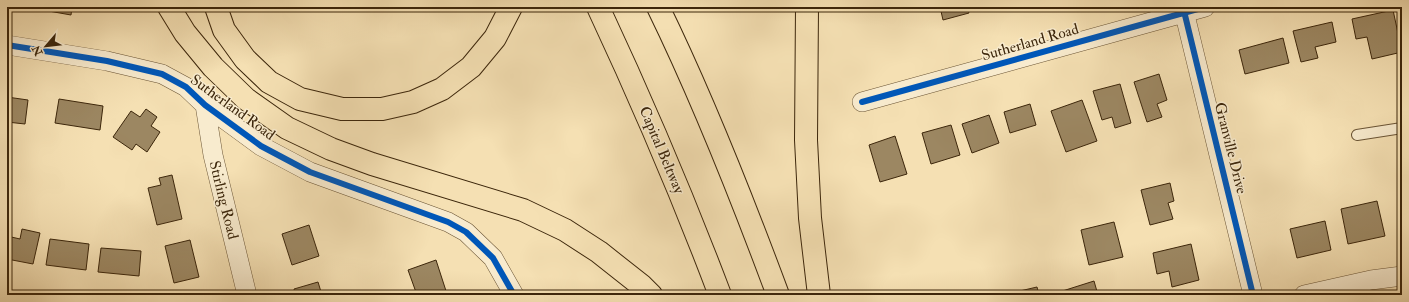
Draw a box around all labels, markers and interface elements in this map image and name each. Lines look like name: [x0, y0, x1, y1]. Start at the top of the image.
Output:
street label: Sutherland Road: [979, 19, 1081, 65]
north arrow: [26, 26, 66, 66]
text: N: [29, 42, 46, 59]
street label: Sutherland Road: [187, 70, 279, 145]
street label: Granville Drive: [1210, 100, 1251, 196]
street label: Capital Beltway: [634, 104, 689, 197]
street label: Stirling Road: [205, 159, 243, 242]

